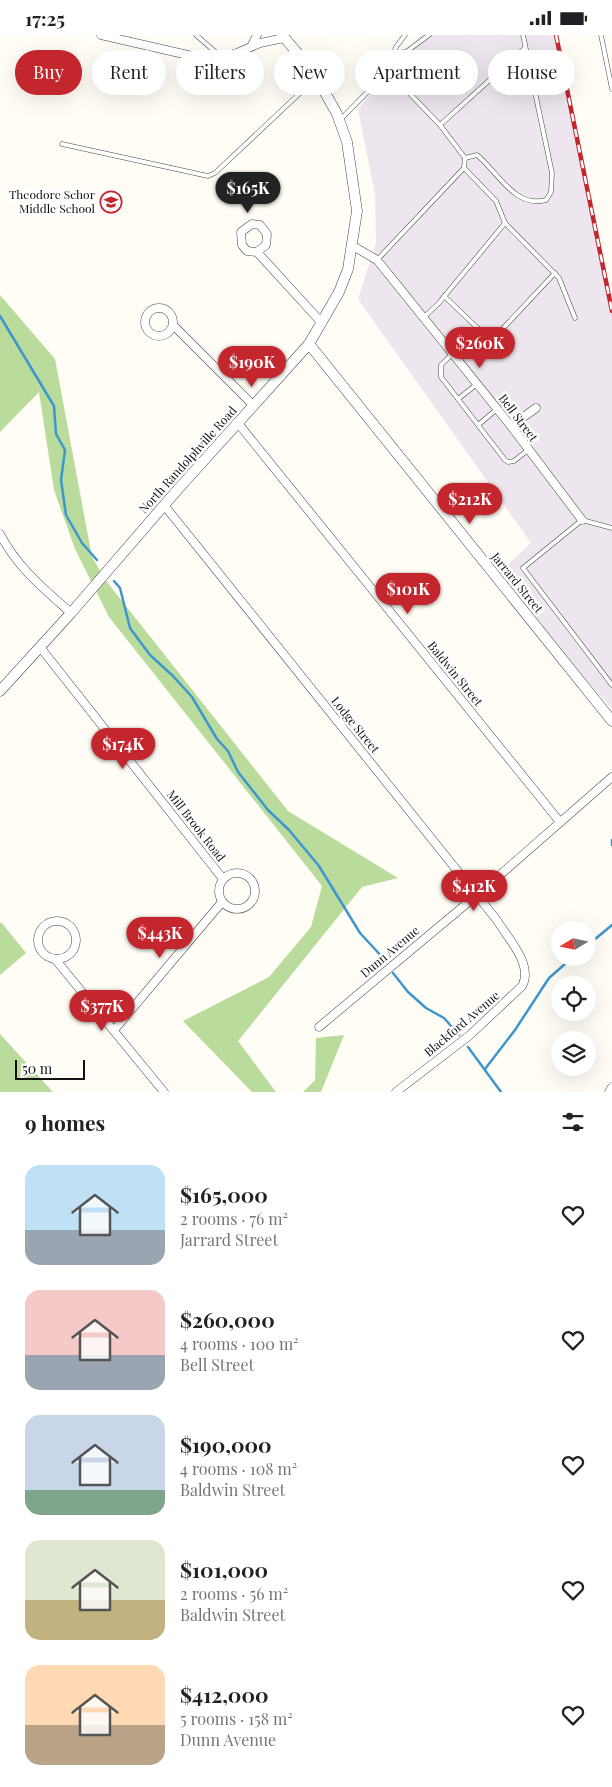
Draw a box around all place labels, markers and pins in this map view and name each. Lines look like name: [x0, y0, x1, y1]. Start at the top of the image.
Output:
pin: $165K: [213, 171, 283, 214]
place label: Theodore Schor Middle School: [9, 186, 96, 216]
school or university icon: Theodore Schor Middle School: [99, 190, 123, 214]
pin: $260K: [445, 327, 515, 369]
pin: $190K: [217, 345, 287, 388]
pin: $212K: [435, 483, 505, 525]
pin: $101K: [373, 573, 443, 615]
pin: $174K: [88, 727, 158, 770]
pin: $412K: [439, 869, 509, 912]
pin: $443K: [125, 917, 195, 959]
pin: $377K: [67, 989, 137, 1032]

